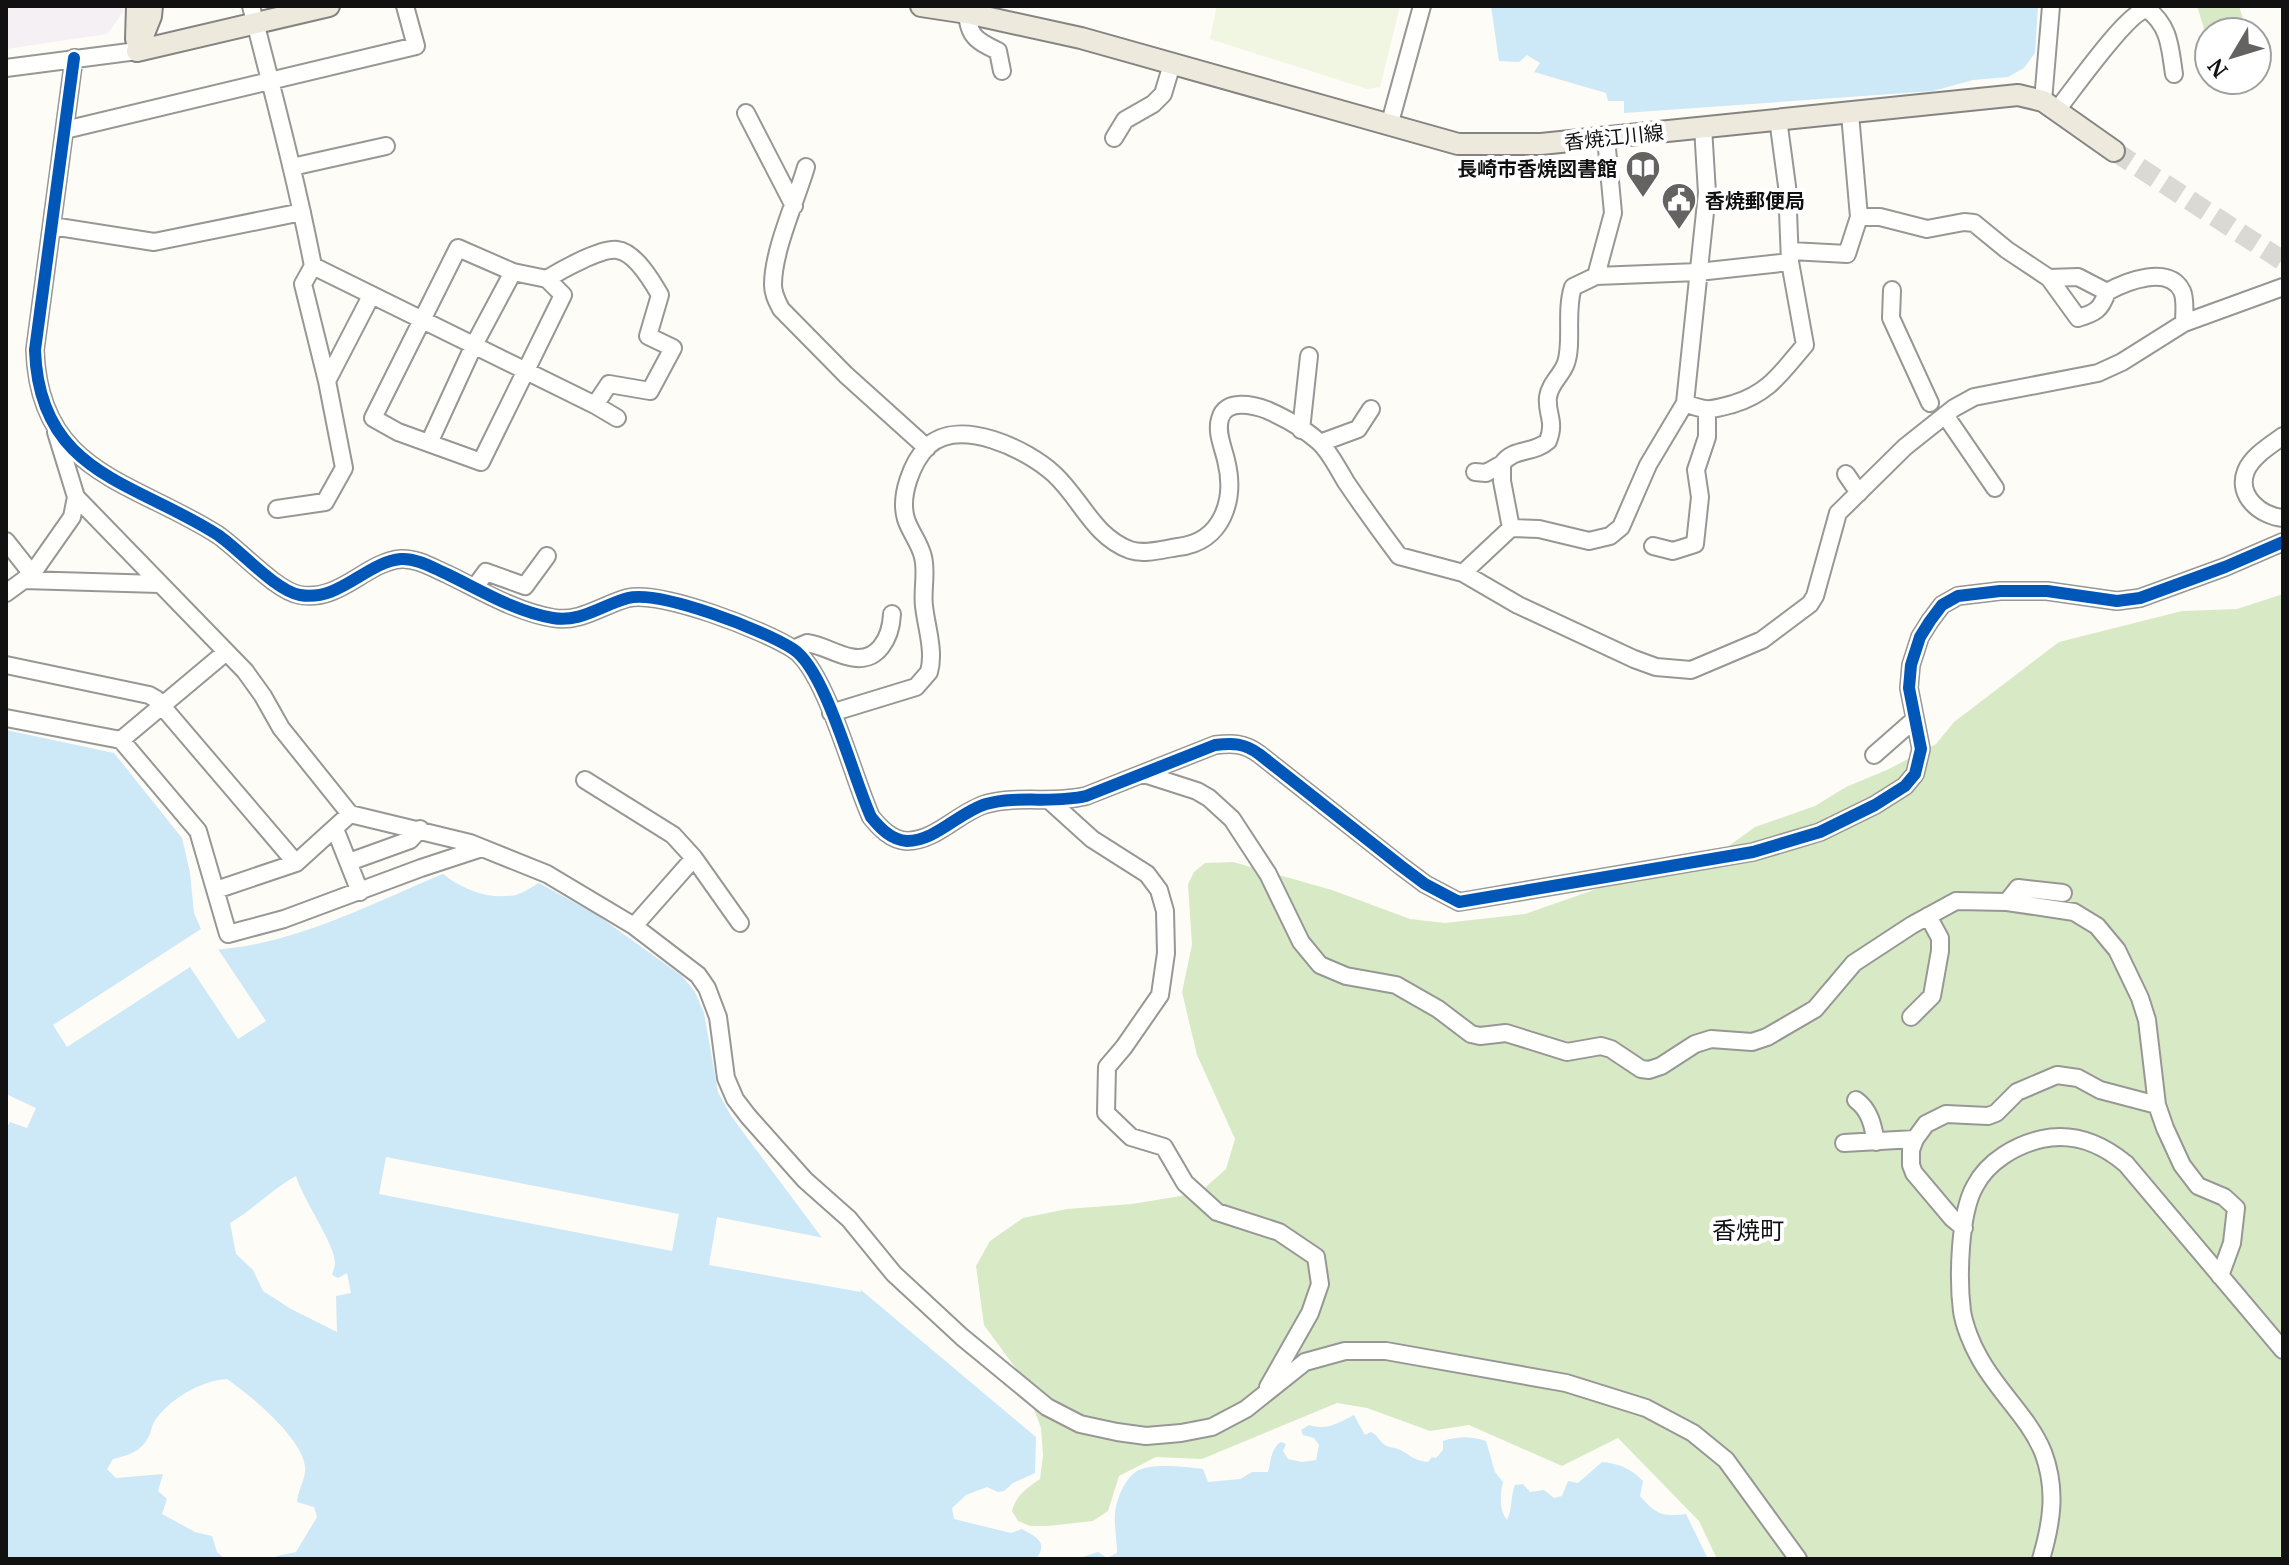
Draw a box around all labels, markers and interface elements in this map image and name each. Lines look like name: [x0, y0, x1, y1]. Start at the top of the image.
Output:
north arrow: [2193, 16, 2273, 96]
text: N: [2200, 53, 2233, 84]
street label: 香焼江川線: [1563, 118, 1665, 156]
library icon: 長崎市香焼図書館: [1624, 149, 1662, 199]
place label: 長崎市香焼図書館: [1457, 155, 1617, 182]
public building icon: 香焼郵便局: [1660, 181, 1698, 231]
place label: 香焼郵便局: [1705, 187, 1805, 214]
district label: 香焼町: [1712, 1214, 1784, 1246]

